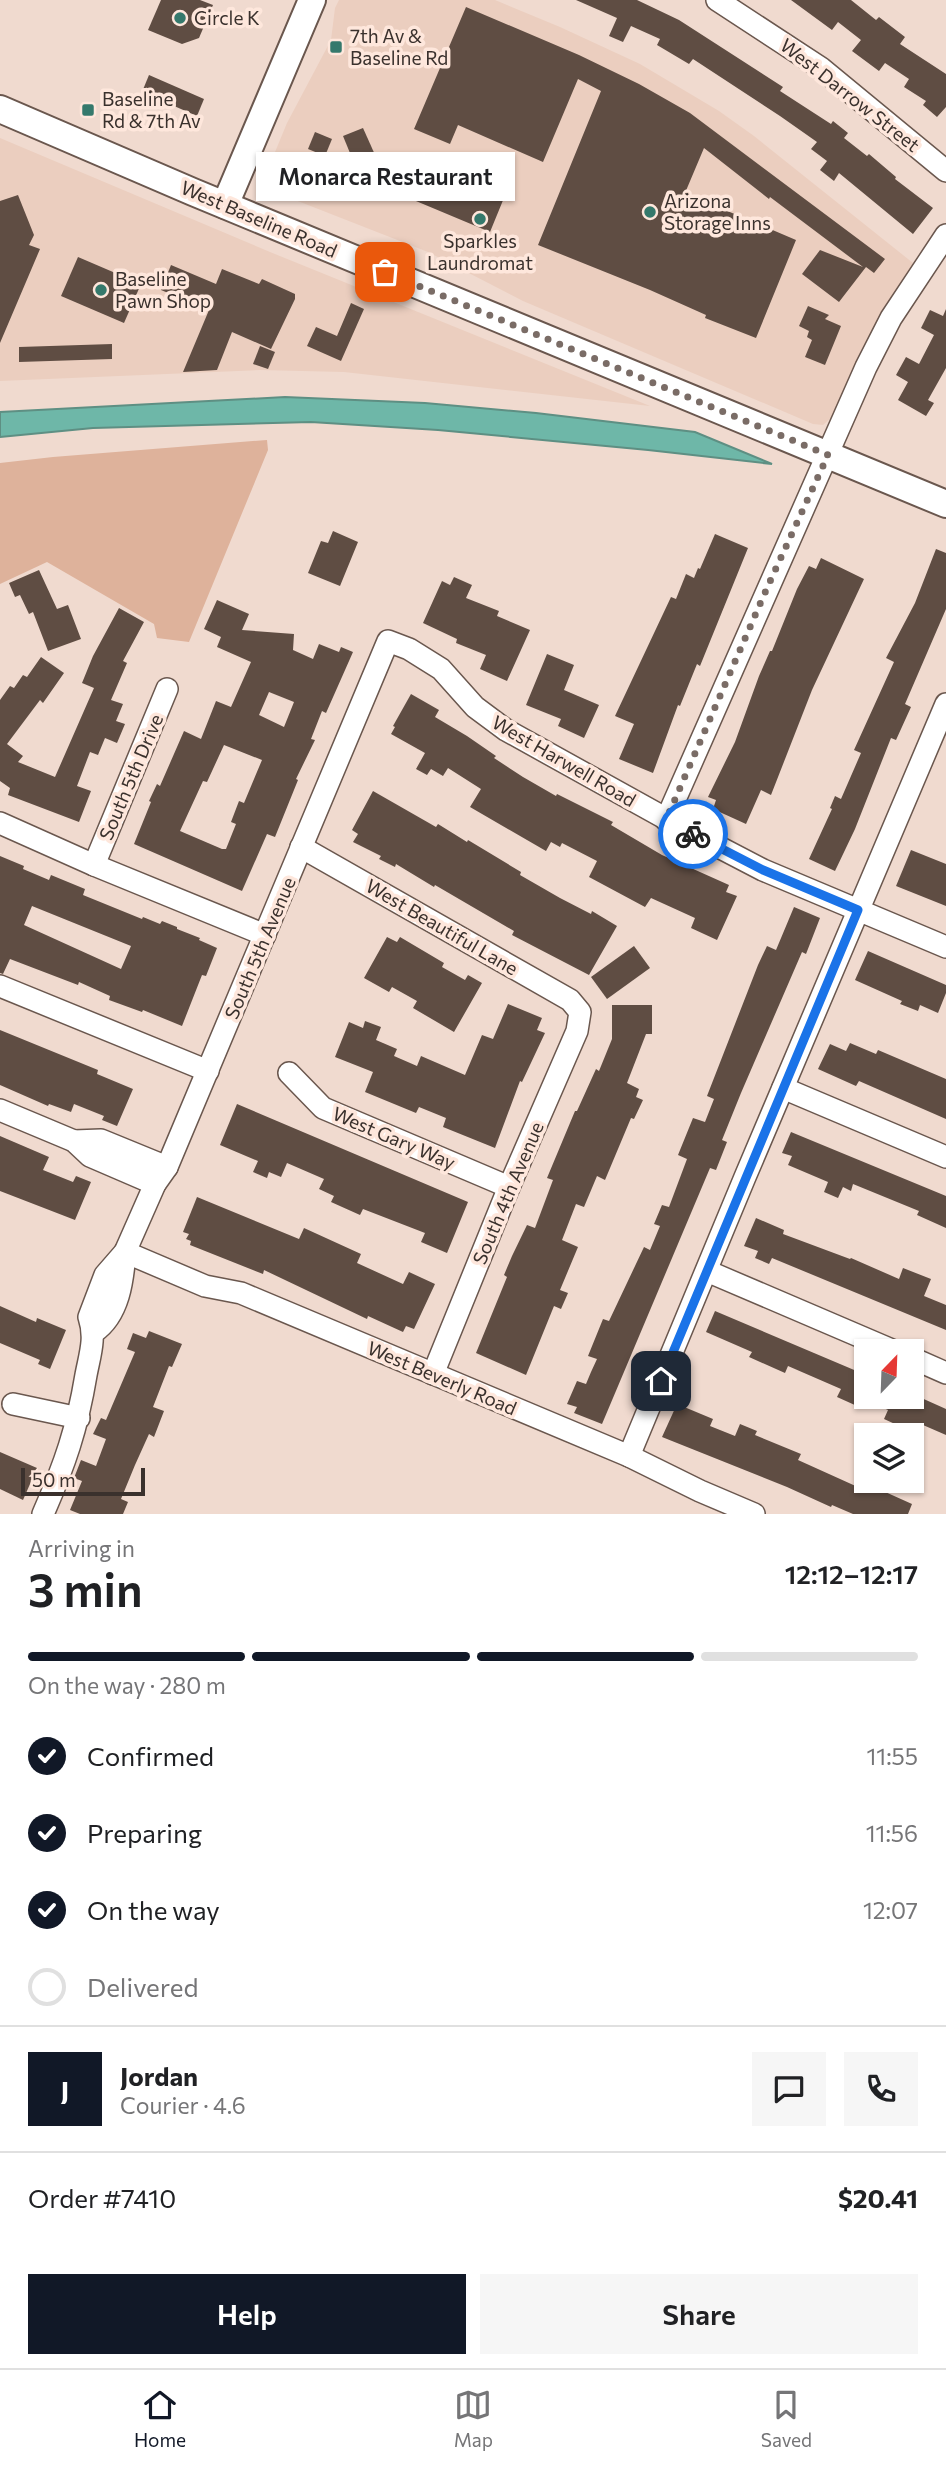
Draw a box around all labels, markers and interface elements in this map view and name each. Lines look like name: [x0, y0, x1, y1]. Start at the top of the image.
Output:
place label: Circle K: [194, 6, 260, 29]
marker: Circle K: [172, 10, 188, 26]
place label: 7th Av & Baseline Rd: [350, 24, 448, 69]
street label: West Darrow Street: [776, 33, 925, 156]
marker: 7th Av & Baseline Rd: [328, 39, 344, 55]
place label: Baseline Rd & 7th Av: [102, 87, 201, 132]
marker: Baseline Rd & 7th Av: [80, 102, 96, 118]
callout: Monarca Restaurant: [256, 153, 514, 202]
text: Monarca Restaurant: [278, 162, 493, 190]
street label: West Baseline Road: [178, 175, 341, 262]
place label: Arizona Storage Inns: [664, 189, 771, 234]
marker: Arizona Storage Inns: [642, 204, 658, 220]
marker: Sparkles Laundromat: [472, 211, 488, 227]
place label: Sparkles Laundromat: [427, 229, 533, 274]
pin: [355, 242, 415, 302]
icon: bag: [366, 253, 404, 291]
place label: Baseline Pawn Shop: [115, 267, 211, 312]
marker: Baseline Pawn Shop: [93, 282, 109, 298]
street label: South 5th Drive: [94, 710, 167, 843]
street label: West Harwell Road: [488, 710, 640, 811]
courier: [658, 799, 728, 869]
icon: bike: [674, 815, 712, 853]
street label: South 5th Avenue: [219, 873, 300, 1022]
street label: West Beautiful Lane: [362, 874, 522, 980]
street label: West Gary Way: [329, 1101, 459, 1174]
street label: South 4th Avenue: [467, 1118, 548, 1267]
street label: West Beverly Road: [364, 1336, 520, 1419]
north arrow: [854, 1339, 924, 1409]
map controls: [854, 1339, 924, 1493]
pin: [631, 1351, 691, 1411]
icon: home: [642, 1362, 680, 1400]
button: layers: [854, 1423, 924, 1493]
scale bar: [21, 1465, 145, 1497]
text: 50 m: [32, 1468, 76, 1491]
text: Arriving in: [28, 1534, 135, 1562]
text: 12:12–12:17: [785, 1558, 918, 1589]
text: 3 min: [28, 1560, 143, 1616]
text: On the way · 280 m: [28, 1671, 226, 1699]
icon: check: [28, 1737, 66, 1775]
text: Confirmed: [87, 1740, 214, 1771]
text: 11:55: [866, 1742, 918, 1770]
icon: check: [28, 1814, 66, 1852]
text: Preparing: [87, 1817, 202, 1848]
text: 11:56: [866, 1819, 918, 1847]
icon: check: [28, 1891, 66, 1929]
text: On the way: [87, 1894, 220, 1925]
text: 12:07: [863, 1896, 918, 1924]
text: Delivered: [87, 1971, 198, 2002]
button: chat: [752, 2052, 826, 2126]
button: phone: [844, 2052, 918, 2126]
text: Jordan: [120, 2060, 198, 2091]
text: J: [61, 2074, 69, 2105]
text: Courier · 4.6: [120, 2091, 246, 2119]
text: Order #7410: [28, 2182, 176, 2213]
text: $20.41: [838, 2182, 918, 2213]
button: Help: [28, 2274, 466, 2354]
button: Share: [480, 2274, 918, 2354]
tab: Home: [134, 2386, 186, 2451]
tab: Map: [454, 2386, 493, 2451]
tab: Saved: [761, 2386, 812, 2451]

